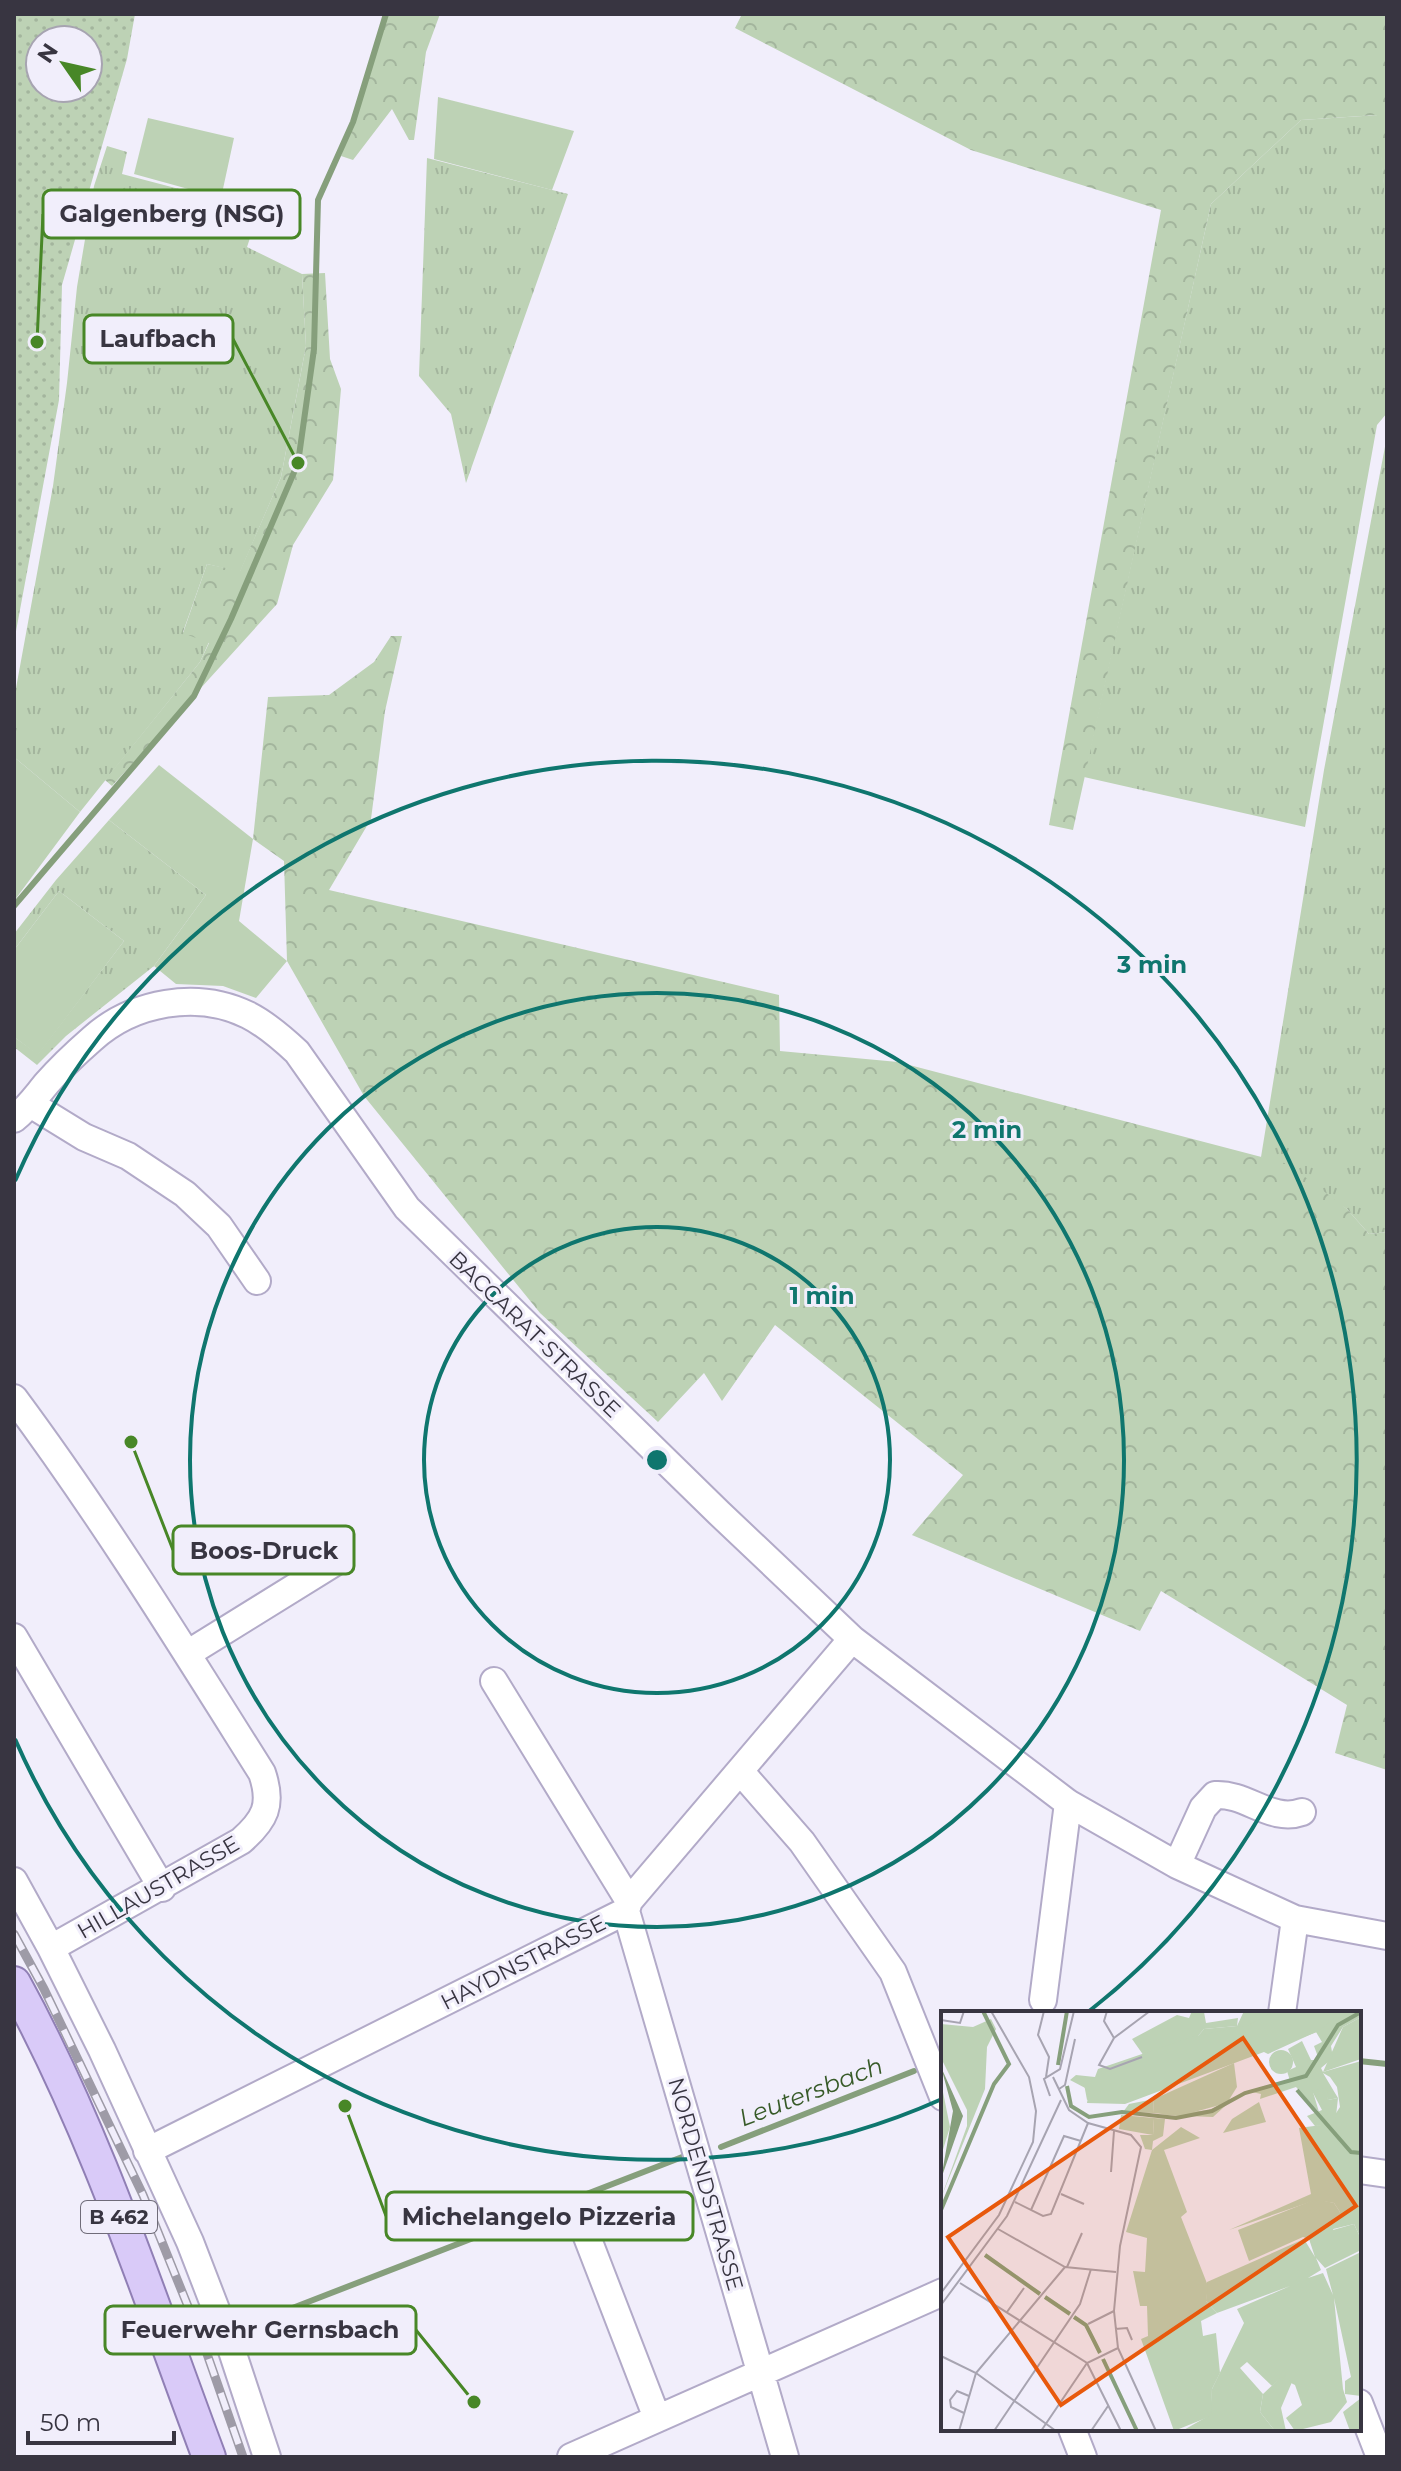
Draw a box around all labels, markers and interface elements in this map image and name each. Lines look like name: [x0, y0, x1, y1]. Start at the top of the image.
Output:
north arrow: [24, 24, 104, 104]
text: N: [32, 38, 64, 68]
callout: Galgenberg (NSG): [43, 190, 300, 238]
text: Galgenberg (NSG): [60, 199, 284, 228]
callout: Laufbach: [84, 315, 233, 363]
text: Laufbach: [99, 324, 217, 353]
text: 3 min: [1116, 950, 1187, 979]
text: 2 min: [952, 1115, 1022, 1144]
street label: BACCARAT-STRASSE: [443, 1245, 626, 1423]
text: 1 min: [789, 1281, 855, 1310]
centre of rings: [643, 1446, 671, 1474]
callout: Boos-Druck: [173, 1526, 354, 1574]
text: Boos-Druck: [190, 1536, 338, 1565]
street label: HILLAUSTRASSE: [72, 1830, 244, 1945]
street label: HAYDNSTRASSE: [436, 1909, 610, 2016]
inset map: [941, 2011, 1361, 2431]
water label: Leutersbach: [735, 2051, 887, 2132]
street label: NORDENDSTRASSE: [662, 2074, 749, 2294]
callout: Michelangelo Pizzeria: [386, 2192, 693, 2240]
road number: B 462: [81, 2201, 157, 2233]
text: Michelangelo Pizzeria: [402, 2202, 676, 2231]
callout: Feuerwehr Gernsbach: [105, 2306, 416, 2354]
text: Feuerwehr Gernsbach: [121, 2315, 399, 2344]
scale bar: [28, 2395, 174, 2445]
text: 50 m: [40, 2408, 101, 2437]

